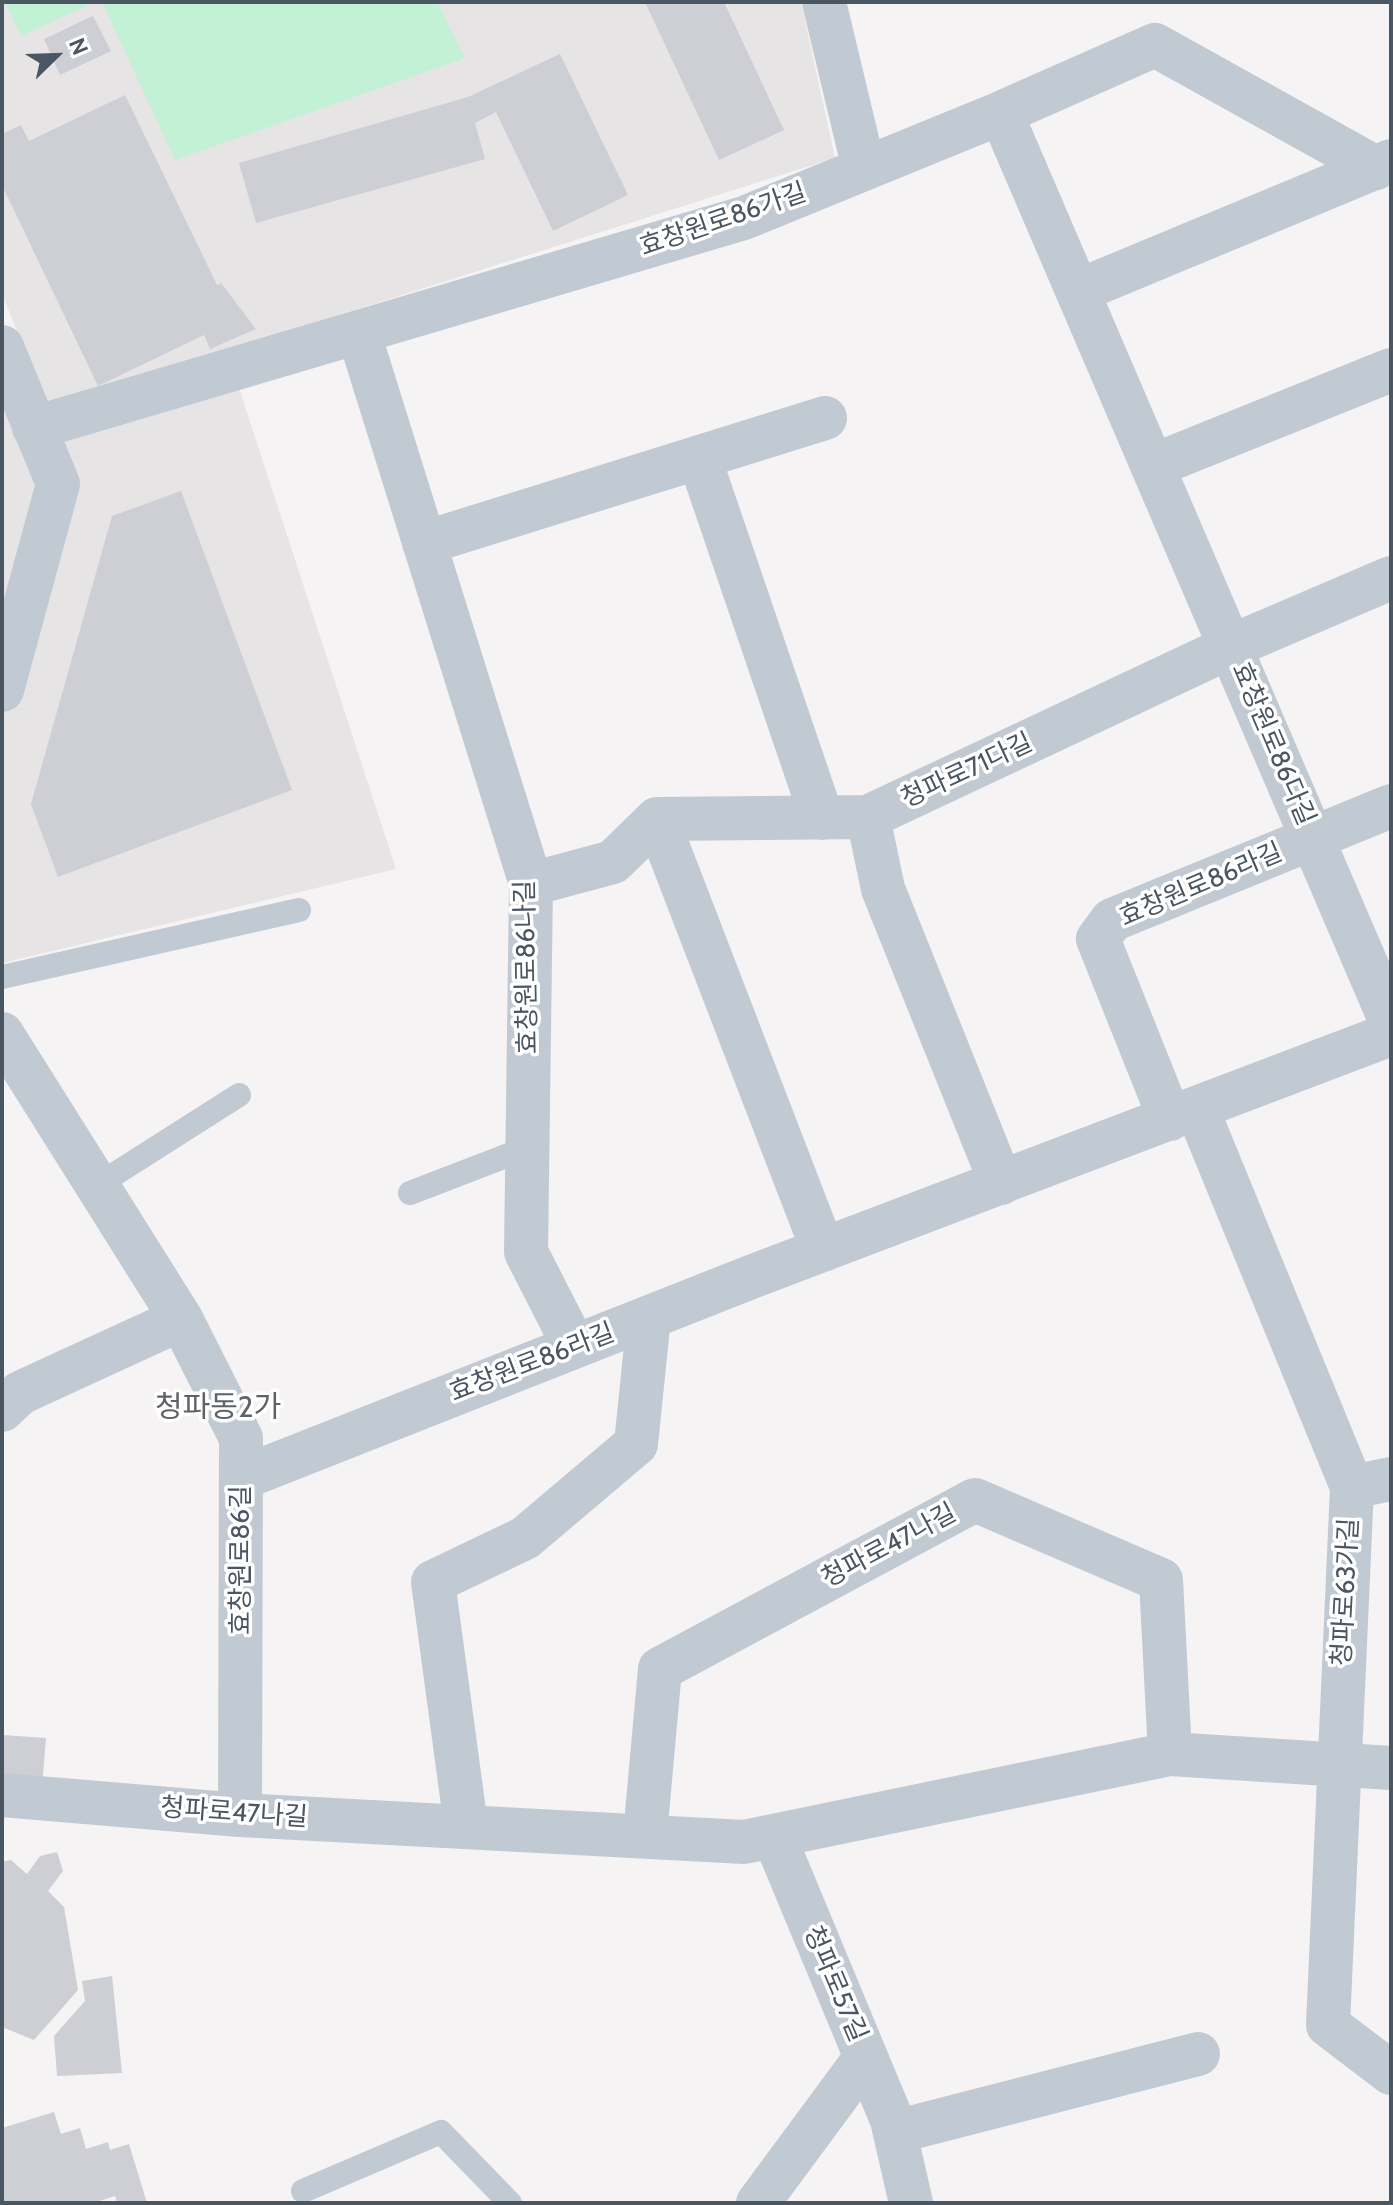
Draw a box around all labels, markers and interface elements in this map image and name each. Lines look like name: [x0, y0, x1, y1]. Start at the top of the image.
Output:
north arrow: [16, 16, 96, 96]
text: N: [63, 34, 94, 59]
street label: 효창원로86가길: [636, 177, 810, 263]
street label: 효창원로86다길: [1225, 658, 1321, 830]
street label: 청파로71다길: [896, 727, 1038, 815]
street label: 효창원로86라길: [1115, 837, 1287, 933]
street label: 효창원로86나길: [510, 880, 544, 1054]
street label: 효창원로86라길: [445, 1317, 619, 1409]
district label: 청파동2가: [155, 1390, 281, 1426]
street label: 효창원로86길: [225, 1485, 257, 1635]
street label: 청파로47나길: [816, 1498, 962, 1594]
street label: 청파로63가길: [1327, 1517, 1365, 1667]
street label: 청파로47나길: [159, 1792, 309, 1834]
street label: 청파로57길: [797, 1921, 873, 2047]

